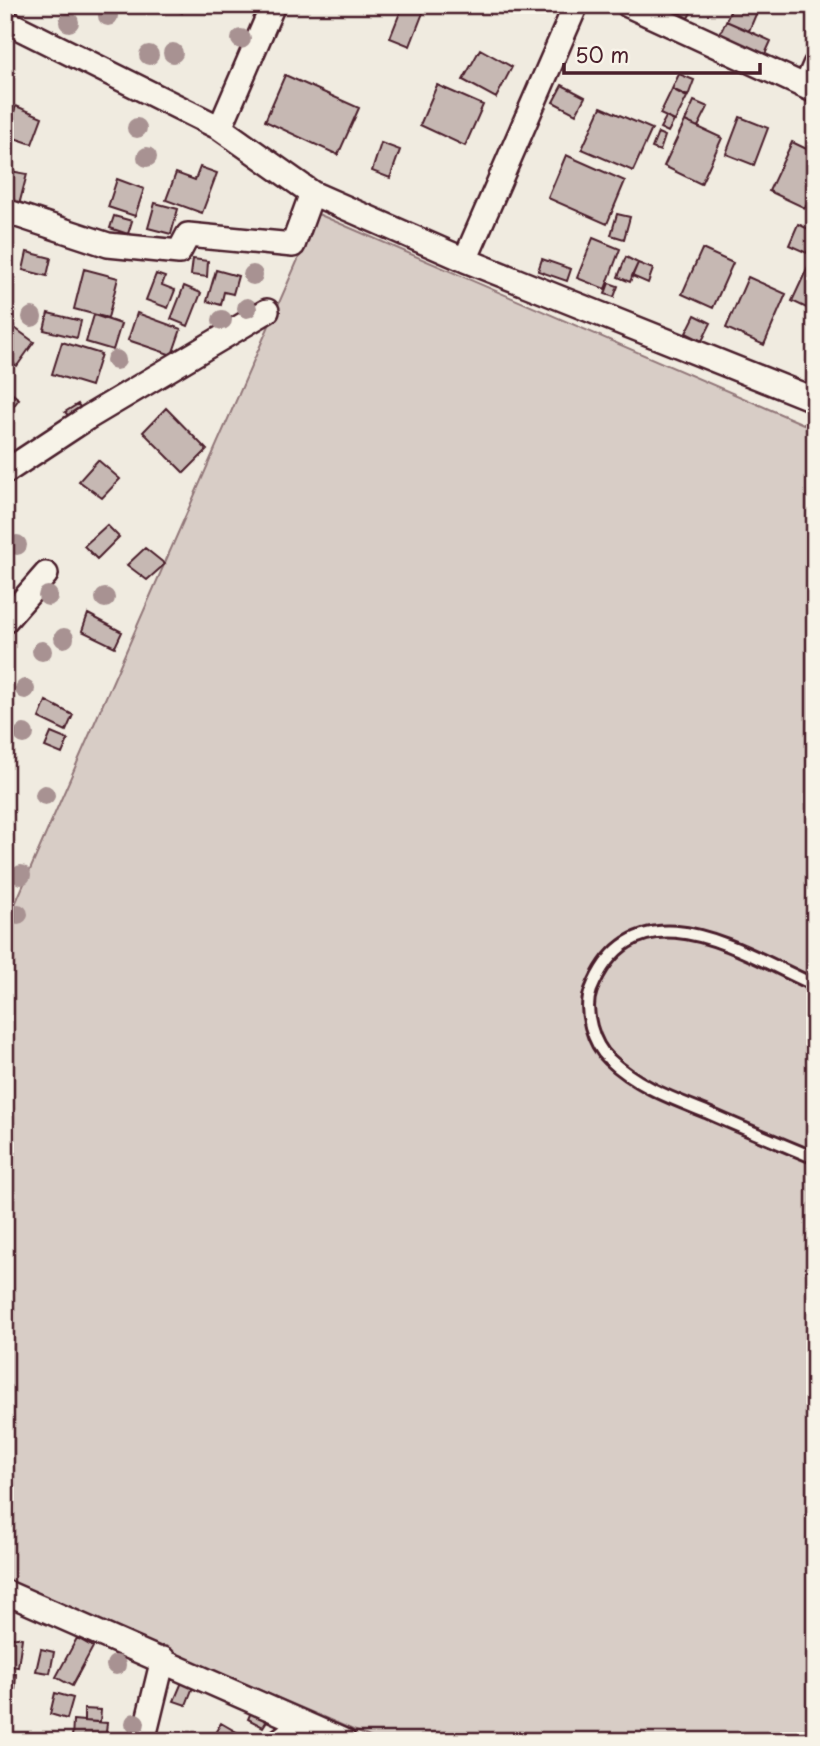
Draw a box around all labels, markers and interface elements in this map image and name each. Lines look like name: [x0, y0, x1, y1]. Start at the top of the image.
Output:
scale bar: [564, 32, 760, 76]
text: 50 m: [575, 38, 629, 70]

